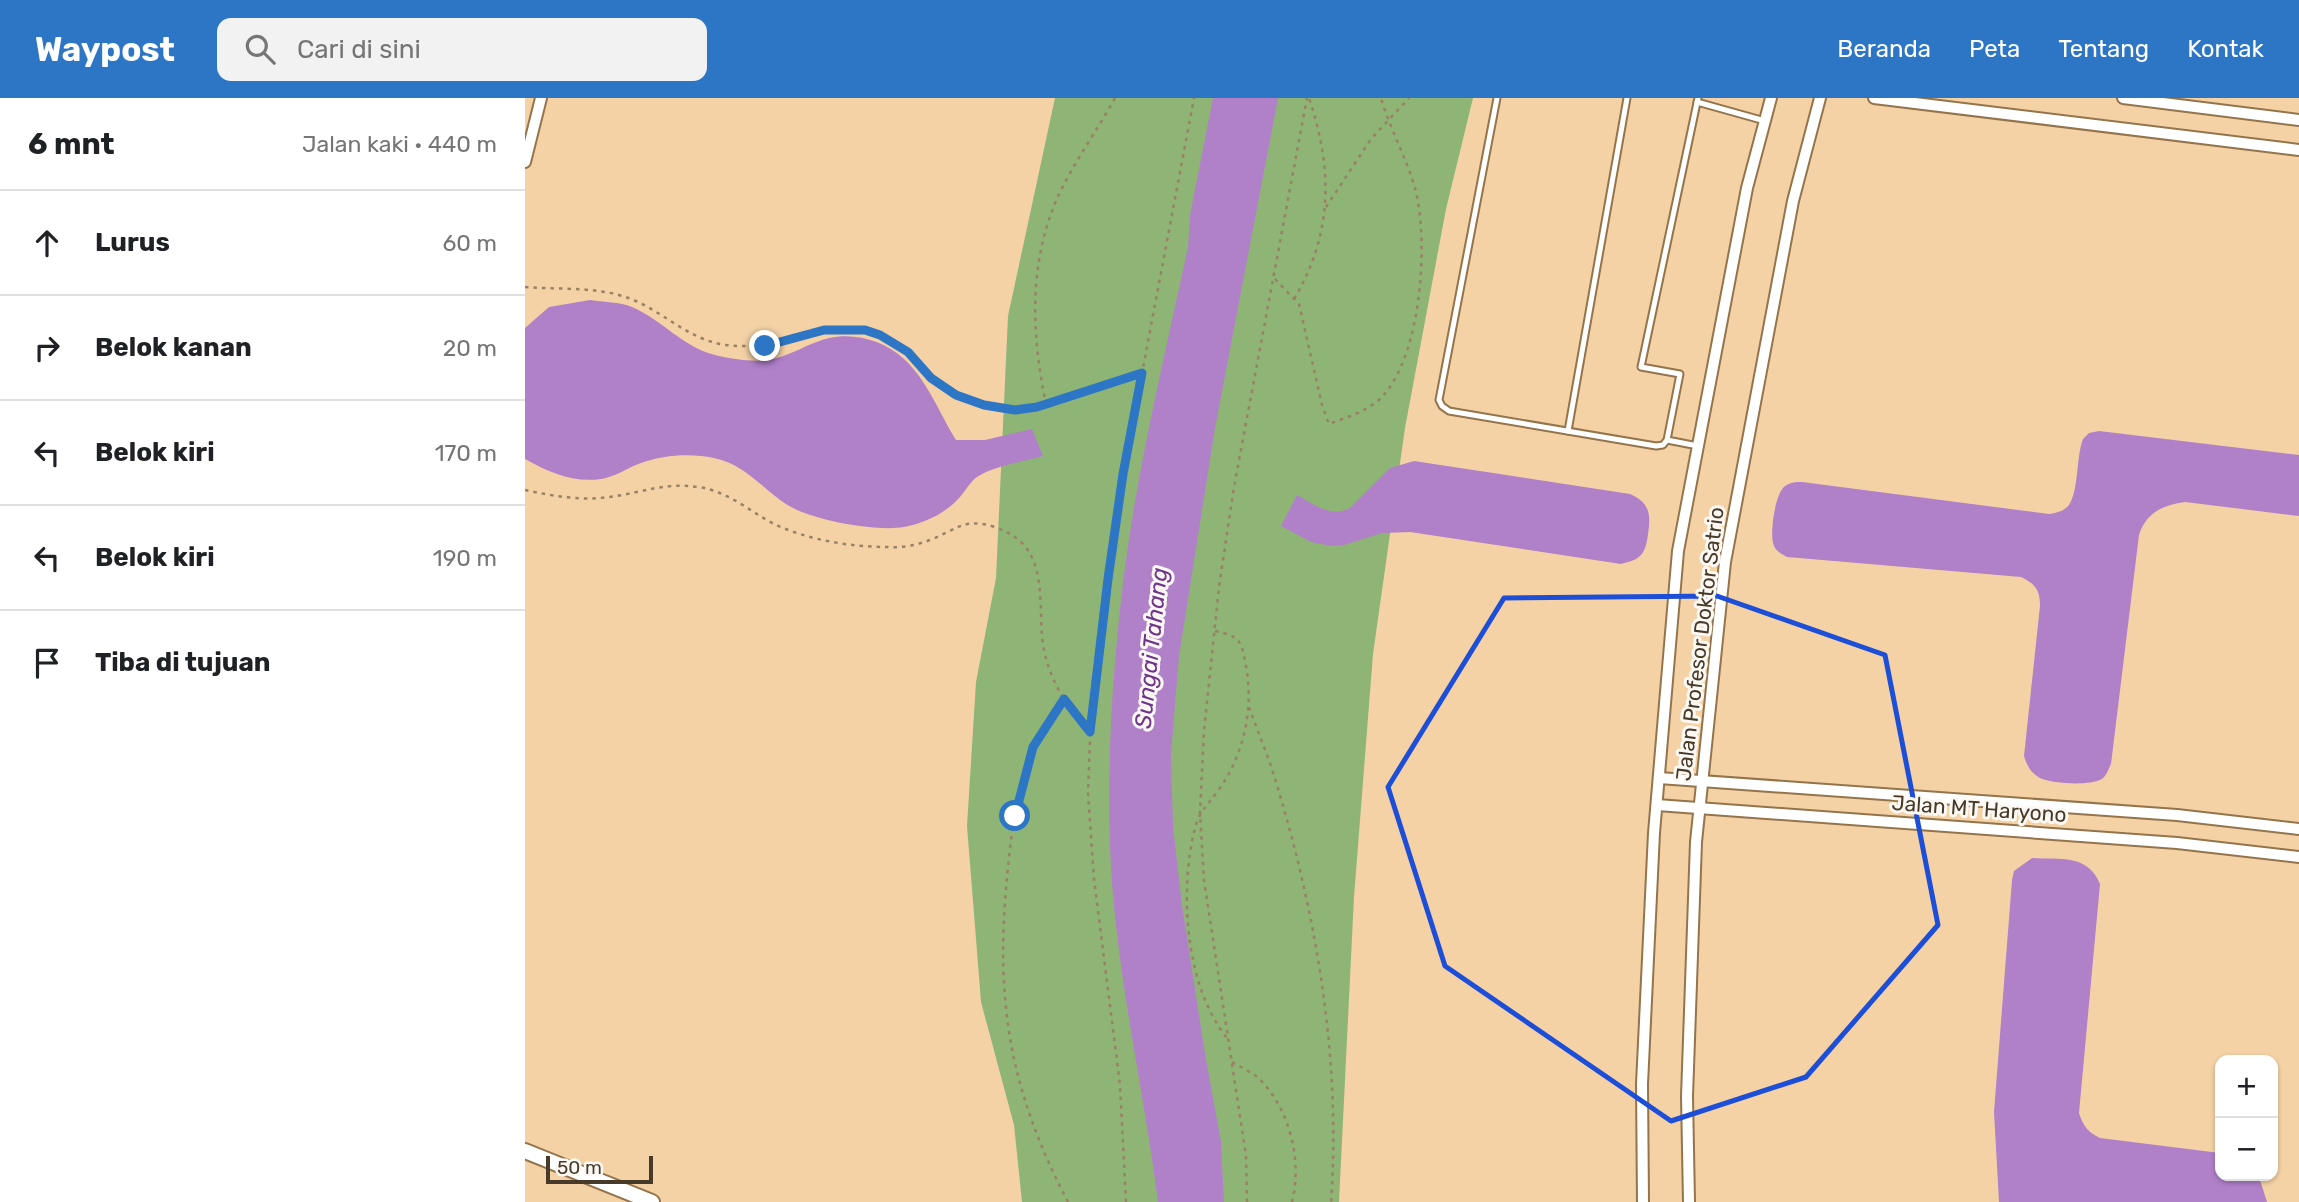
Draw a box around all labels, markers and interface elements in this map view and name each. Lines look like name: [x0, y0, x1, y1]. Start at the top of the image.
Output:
search box: [217, 18, 707, 81]
text: Waypost: [35, 30, 175, 69]
icon: search: [241, 30, 279, 68]
text: Cari di sini: [297, 34, 421, 65]
text: Beranda: [1837, 35, 1931, 63]
text: Peta: [1969, 35, 2020, 63]
text: Tentang: [2058, 35, 2149, 63]
text: Kontak: [2187, 35, 2264, 63]
text: 6 mnt: [28, 126, 115, 162]
text: Jalan kaki · 440 m: [302, 130, 497, 158]
icon: ahead: [28, 224, 66, 262]
text: Lurus: [95, 227, 170, 258]
text: 60 m: [442, 229, 497, 257]
icon: right: [28, 329, 66, 367]
route end: [749, 330, 780, 361]
text: Belok kanan: [95, 332, 252, 363]
text: 20 m: [443, 334, 497, 362]
icon: left: [28, 434, 66, 472]
text: Belok kiri: [95, 437, 215, 468]
text: 170 m: [435, 439, 497, 467]
street label: Jalan Profesor Doktor Satrio: [1670, 506, 1729, 782]
icon: left: [28, 539, 66, 577]
text: Belok kiri: [95, 542, 215, 573]
text: 190 m: [433, 544, 497, 572]
water label: Sungai Tahang: [1129, 566, 1173, 730]
icon: arrive: [28, 644, 66, 682]
text: Tiba di tujuan: [95, 647, 270, 678]
street label: Jalan MT Haryono: [1891, 790, 2067, 827]
route start: [999, 800, 1030, 831]
map controls: [2215, 1055, 2278, 1181]
button: +: [2215, 1055, 2278, 1118]
button: −: [2215, 1118, 2278, 1181]
scale bar: [546, 1153, 653, 1185]
text: 50 m: [557, 1156, 602, 1179]

